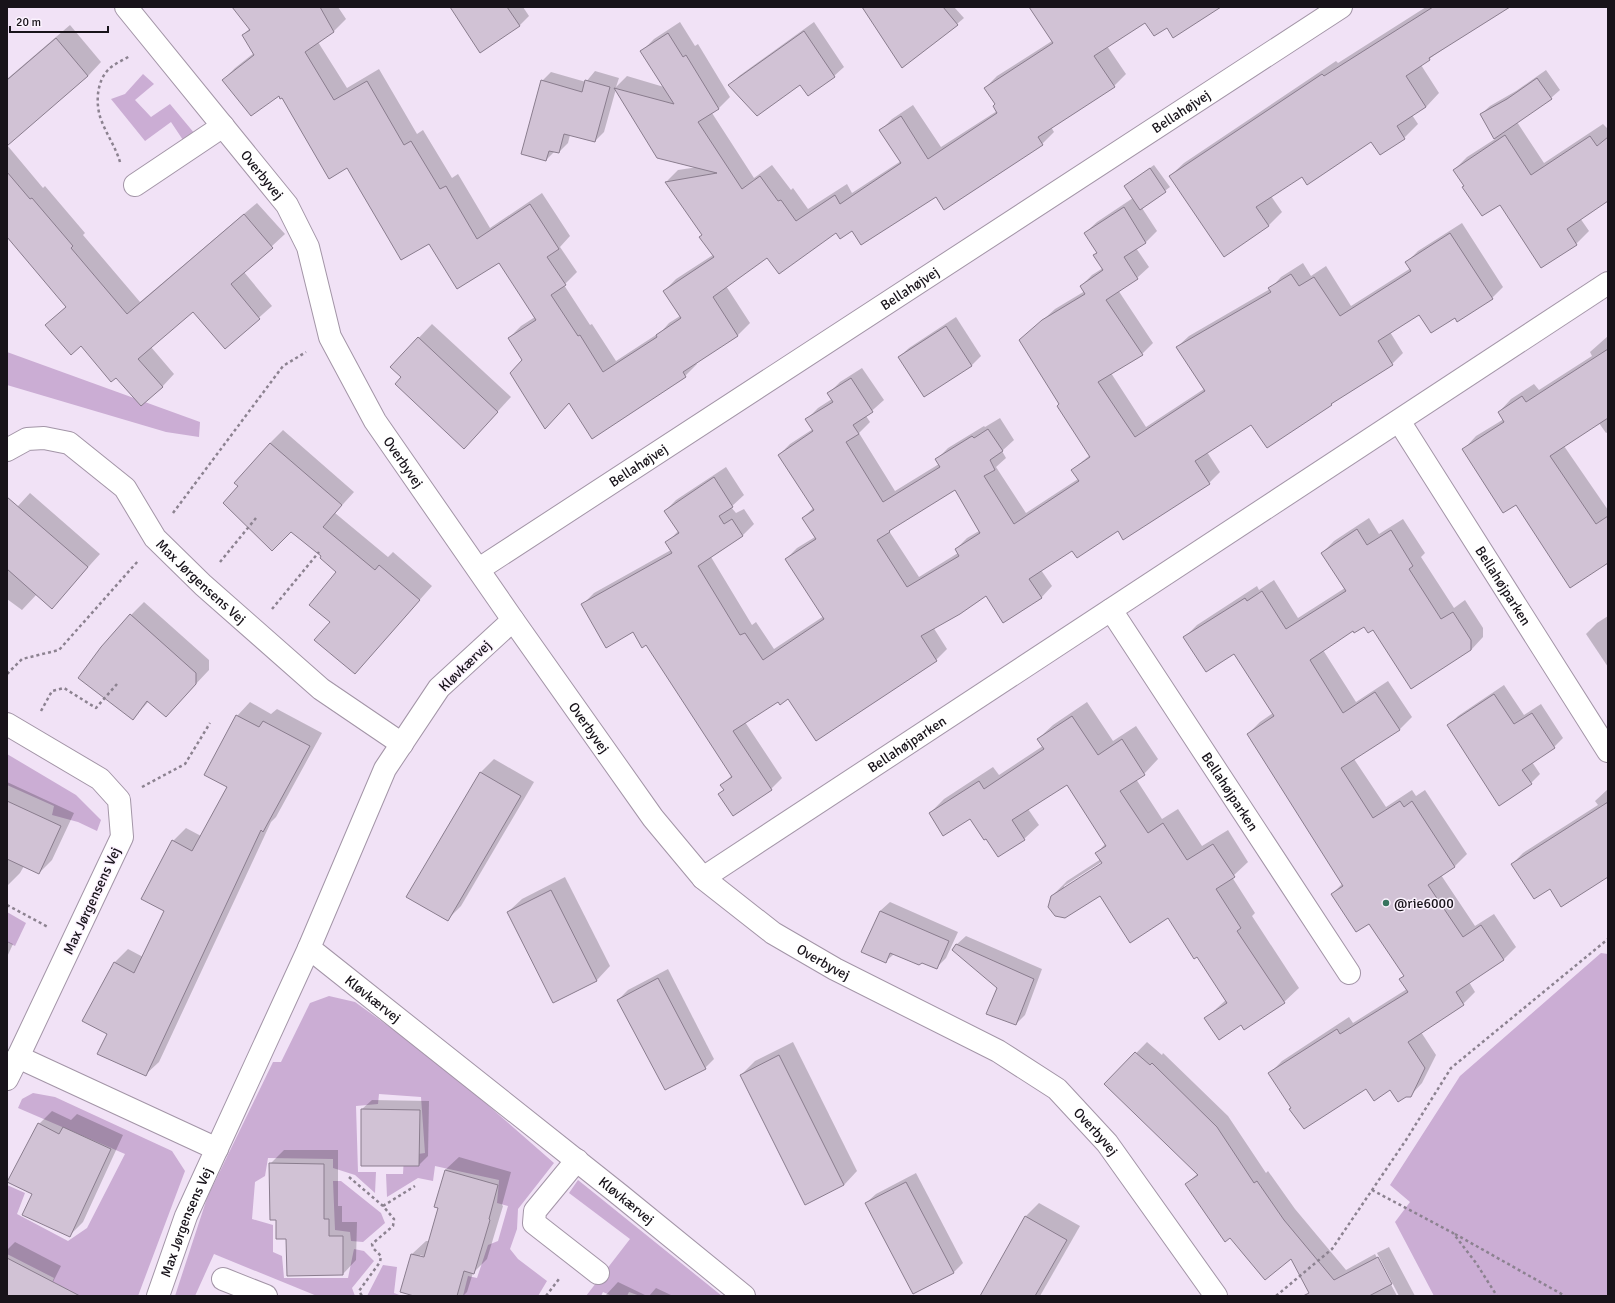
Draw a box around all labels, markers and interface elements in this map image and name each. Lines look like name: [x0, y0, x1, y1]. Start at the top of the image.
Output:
scale bar: [10, 8, 108, 34]
text: 20 m: [16, 15, 41, 30]
street label: Bellahøjvej: [1148, 86, 1213, 137]
street label: Overbyvej: [237, 146, 287, 203]
street label: Bellahøjvej: [877, 263, 942, 314]
street label: Overbyvej: [380, 433, 427, 491]
street label: Bellahøjvej: [606, 440, 671, 491]
street label: Max Jørgensens Vej: [153, 535, 250, 628]
street label: Bellahøjparken: [1472, 543, 1535, 629]
street label: Kløvkærvej: [435, 637, 495, 695]
street label: Overbyvej: [565, 699, 613, 756]
street label: Bellahøjparken: [864, 712, 949, 776]
street label: Bellahøjparken: [1198, 749, 1262, 834]
street label: Max Jørgensens Vej: [60, 844, 124, 958]
place label: @rie6000: [1394, 895, 1454, 912]
marker: @rie6000: [1381, 898, 1391, 908]
street label: Overbyvej: [794, 940, 853, 984]
street label: Kløvkærvej: [342, 971, 404, 1026]
street label: Overbyvej: [1070, 1104, 1122, 1159]
street label: Max Jørgensens Vej: [157, 1165, 216, 1279]
street label: Kløvkærvej: [595, 1173, 658, 1228]

